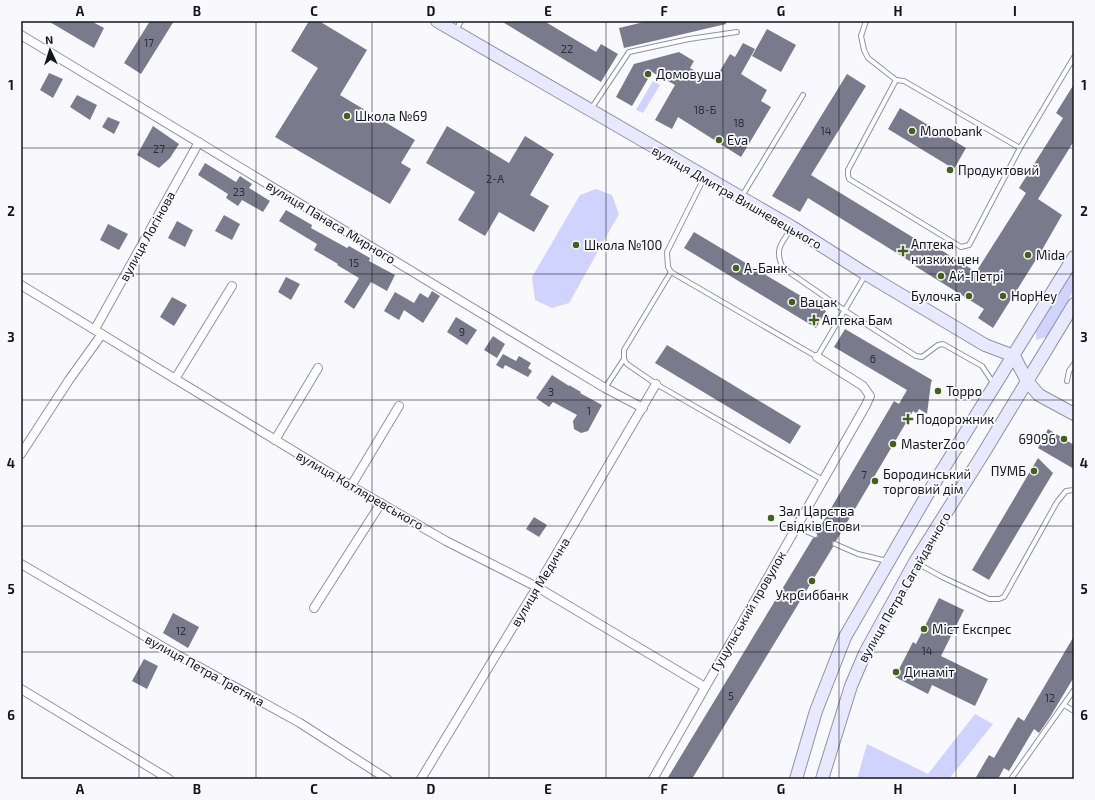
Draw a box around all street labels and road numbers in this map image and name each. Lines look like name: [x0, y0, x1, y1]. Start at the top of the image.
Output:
street label: вулиця Дмитра Вишневецького: [649, 142, 825, 252]
street label: вулиця Панаса Мирного: [263, 177, 399, 267]
street label: вулиця Логінова: [116, 188, 178, 284]
street label: вулиця Котляревського: [293, 447, 427, 533]
street label: вулиця Петра Сагайдачного: [854, 509, 954, 665]
street label: вулиця Медична: [507, 534, 573, 630]
street label: Гуцульський провулок: [707, 548, 789, 674]
street label: вулиця Петра Третяка: [143, 631, 267, 709]

